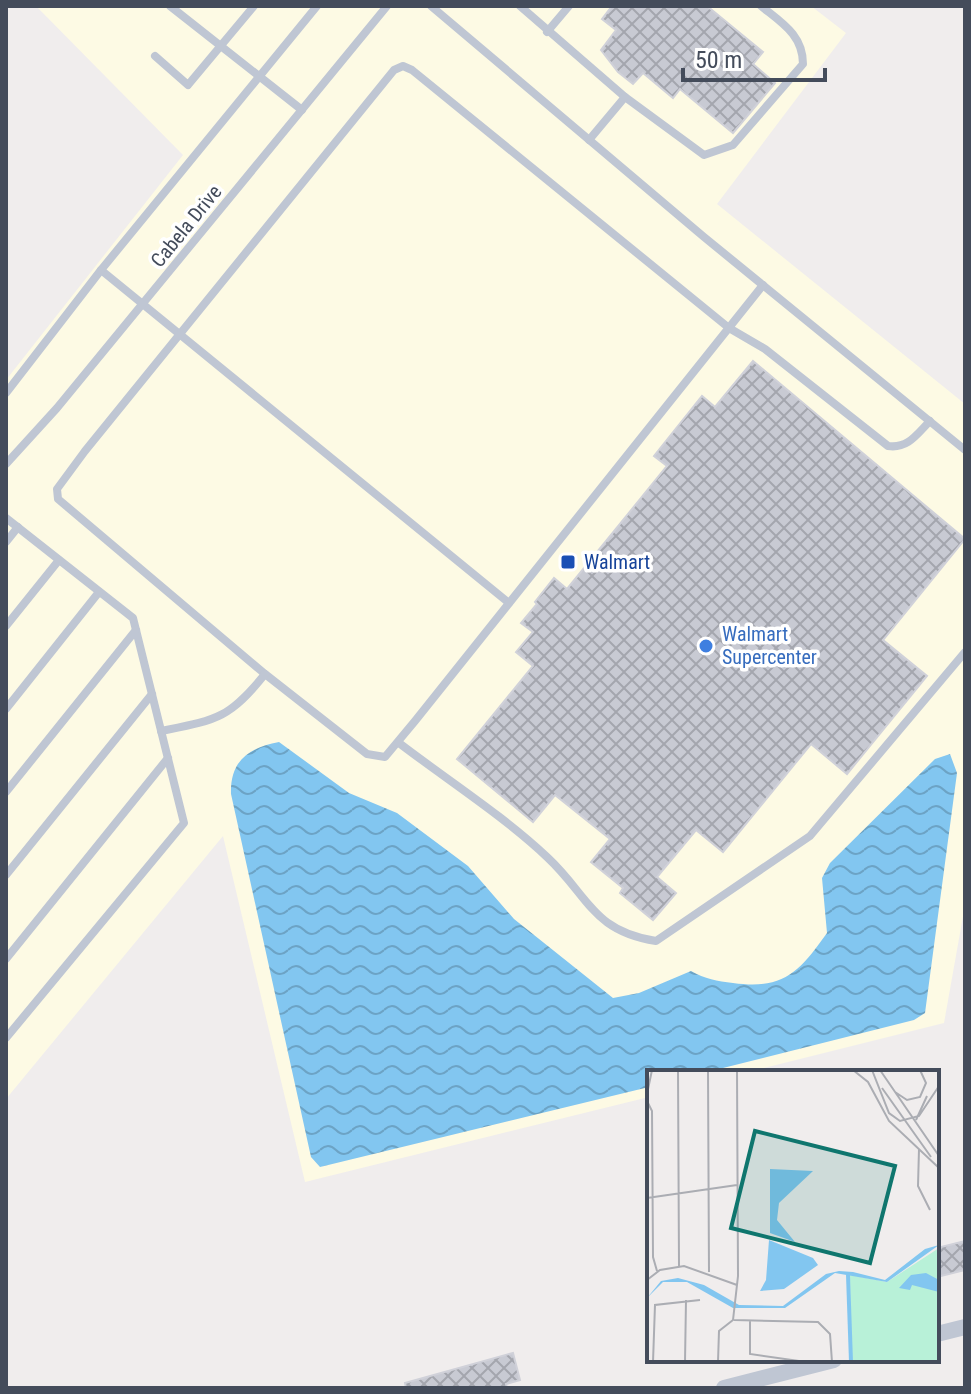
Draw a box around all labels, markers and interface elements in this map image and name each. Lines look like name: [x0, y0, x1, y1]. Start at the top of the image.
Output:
scale bar: [683, 32, 825, 82]
text: 50 m: [695, 46, 742, 74]
street label: Cabela Drive: [146, 180, 226, 272]
place label: Walmart: [584, 550, 650, 574]
marker: Walmart: [559, 553, 577, 571]
place label: Walmart Supercenter: [722, 622, 817, 669]
marker: Walmart Supercenter: [697, 637, 715, 655]
inset map: [647, 1070, 939, 1362]

